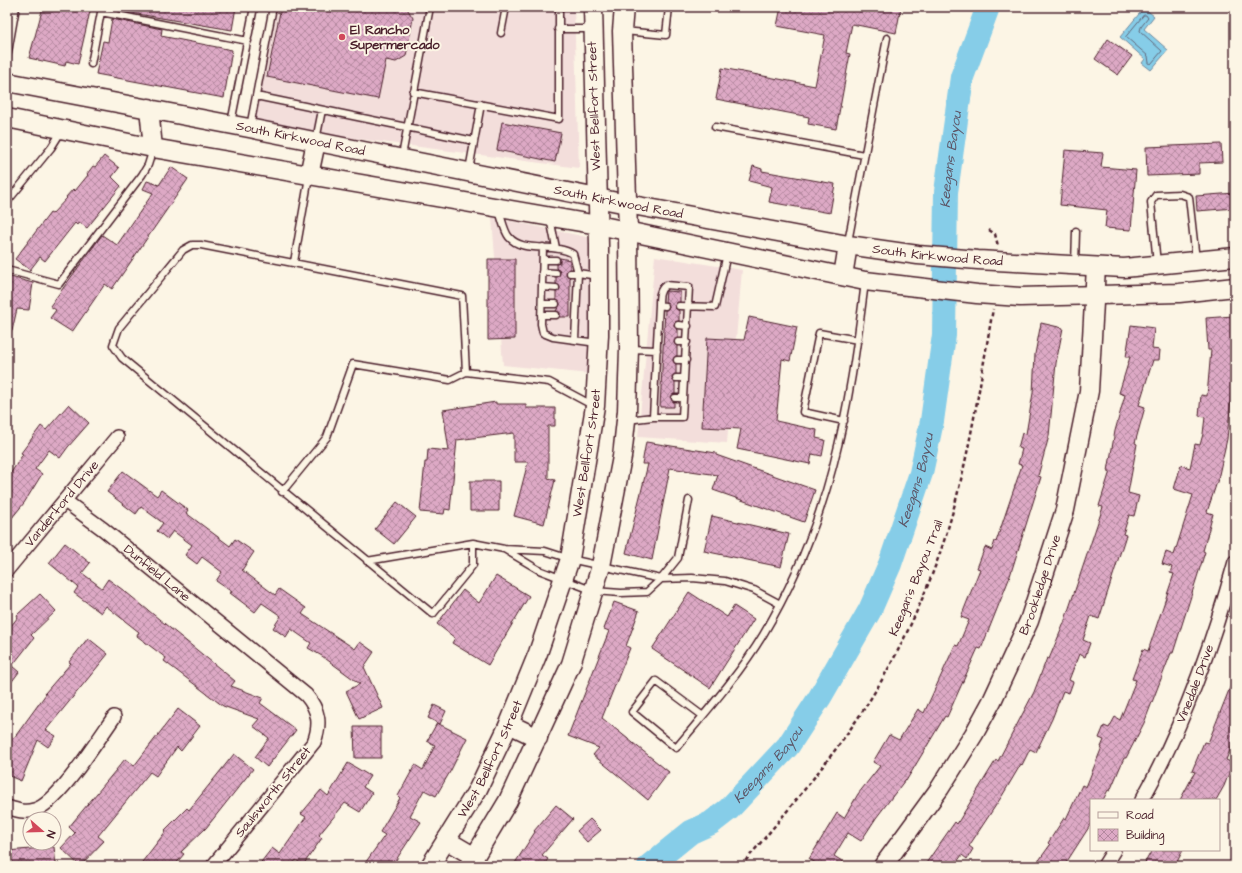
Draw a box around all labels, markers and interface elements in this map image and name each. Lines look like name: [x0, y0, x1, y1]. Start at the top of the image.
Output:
place label: El Rancho Supermercado: [349, 21, 440, 55]
marker: El Rancho Supermercado: [337, 32, 347, 42]
street label: West Bellfort Street: [583, 40, 605, 171]
water label: Keegans Bayou: [936, 109, 967, 208]
street label: South Kirkwood Road: [235, 117, 367, 160]
street label: South Kirkwood Road: [552, 180, 685, 223]
street label: South Kirkwood Road: [871, 240, 1004, 270]
street label: West Bellfort Street: [568, 388, 605, 519]
water label: Keegans Bayou: [893, 430, 939, 530]
street label: Vanderford Drive: [21, 457, 103, 551]
street label: Keegan's Bayou Trail: [885, 517, 948, 639]
street label: Brookledge Drive: [1015, 532, 1065, 638]
street label: Dunfield Lane: [120, 540, 194, 606]
street label: Vinedale Drive: [1172, 642, 1218, 726]
street label: West Bellfort Street: [453, 697, 527, 821]
water label: Keegans Bayou: [729, 722, 809, 808]
street label: Saulsworth Street: [231, 742, 316, 841]
legend: [1090, 799, 1220, 851]
text: Road: [1126, 807, 1154, 824]
north arrow: [22, 811, 62, 851]
text: Building: [1126, 827, 1164, 845]
text: N: [43, 828, 59, 840]

